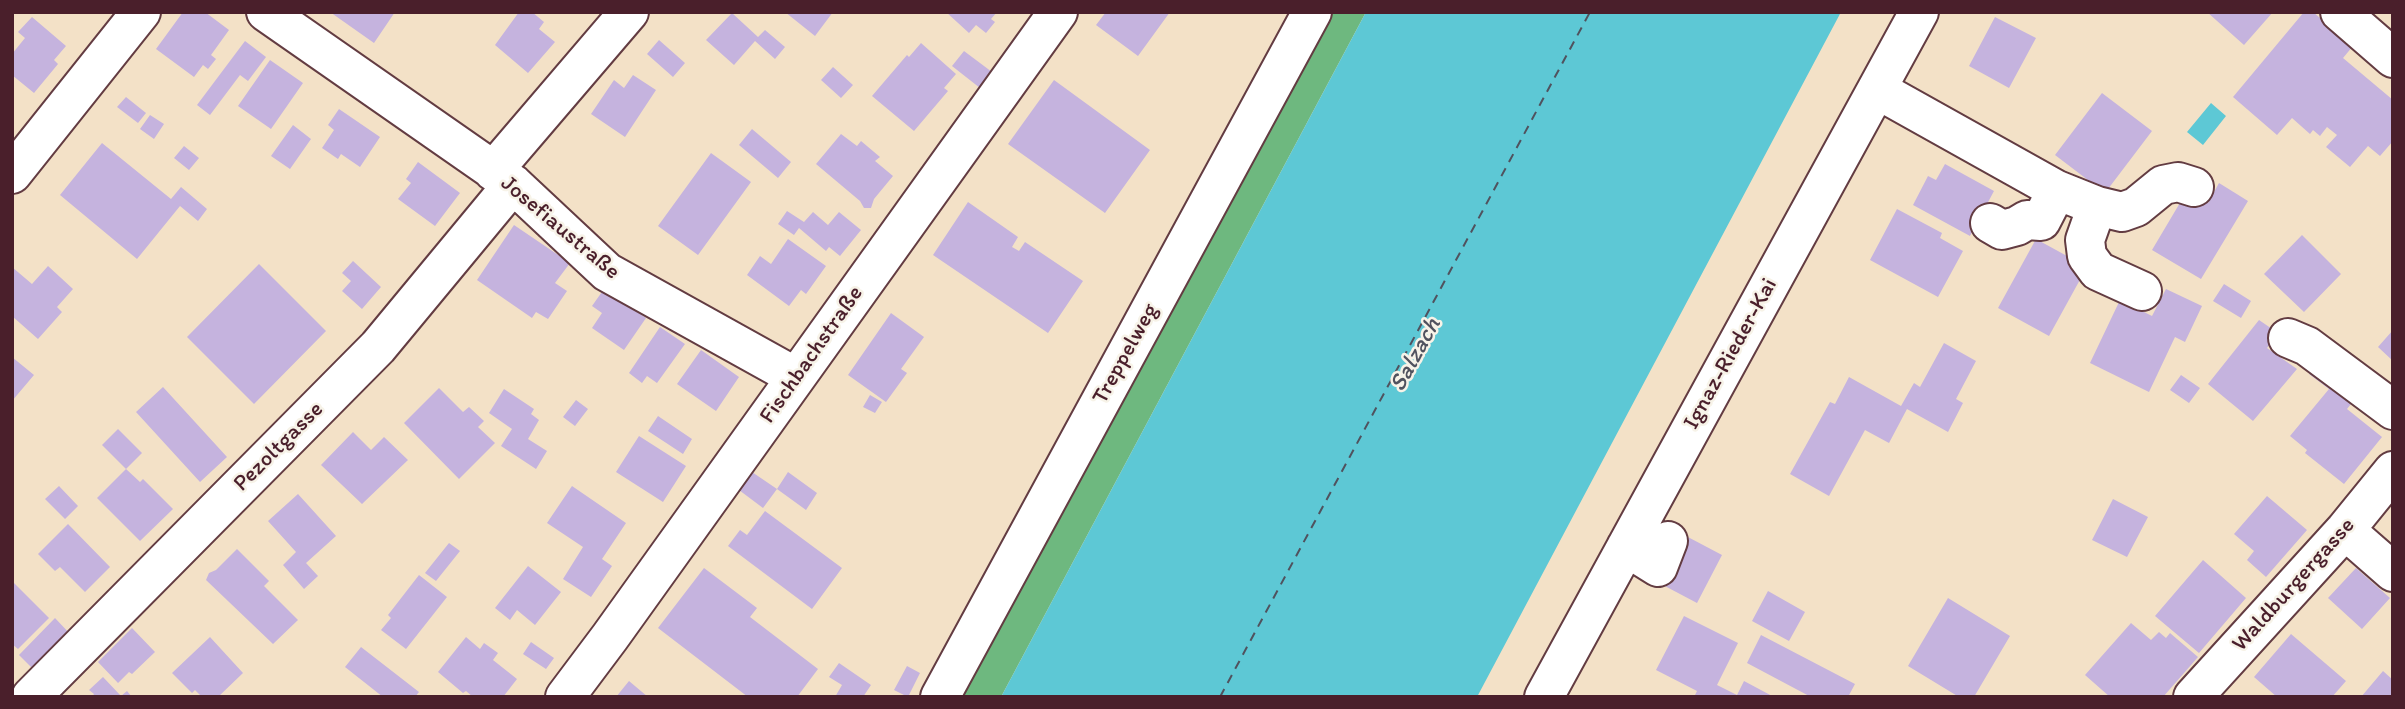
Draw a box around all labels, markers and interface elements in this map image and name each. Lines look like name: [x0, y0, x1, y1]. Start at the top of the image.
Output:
street label: Josefiaustraße: [495, 170, 625, 286]
street label: Ignaz-Rieder-Kai: [1678, 274, 1784, 434]
street label: Fischbachstraße: [754, 281, 870, 429]
street label: Treppelweg: [1087, 299, 1165, 409]
water label: Salzach: [1384, 313, 1448, 397]
street label: Pezoltgasse: [228, 396, 330, 498]
street label: Waldburgergasse: [2227, 512, 2361, 658]

